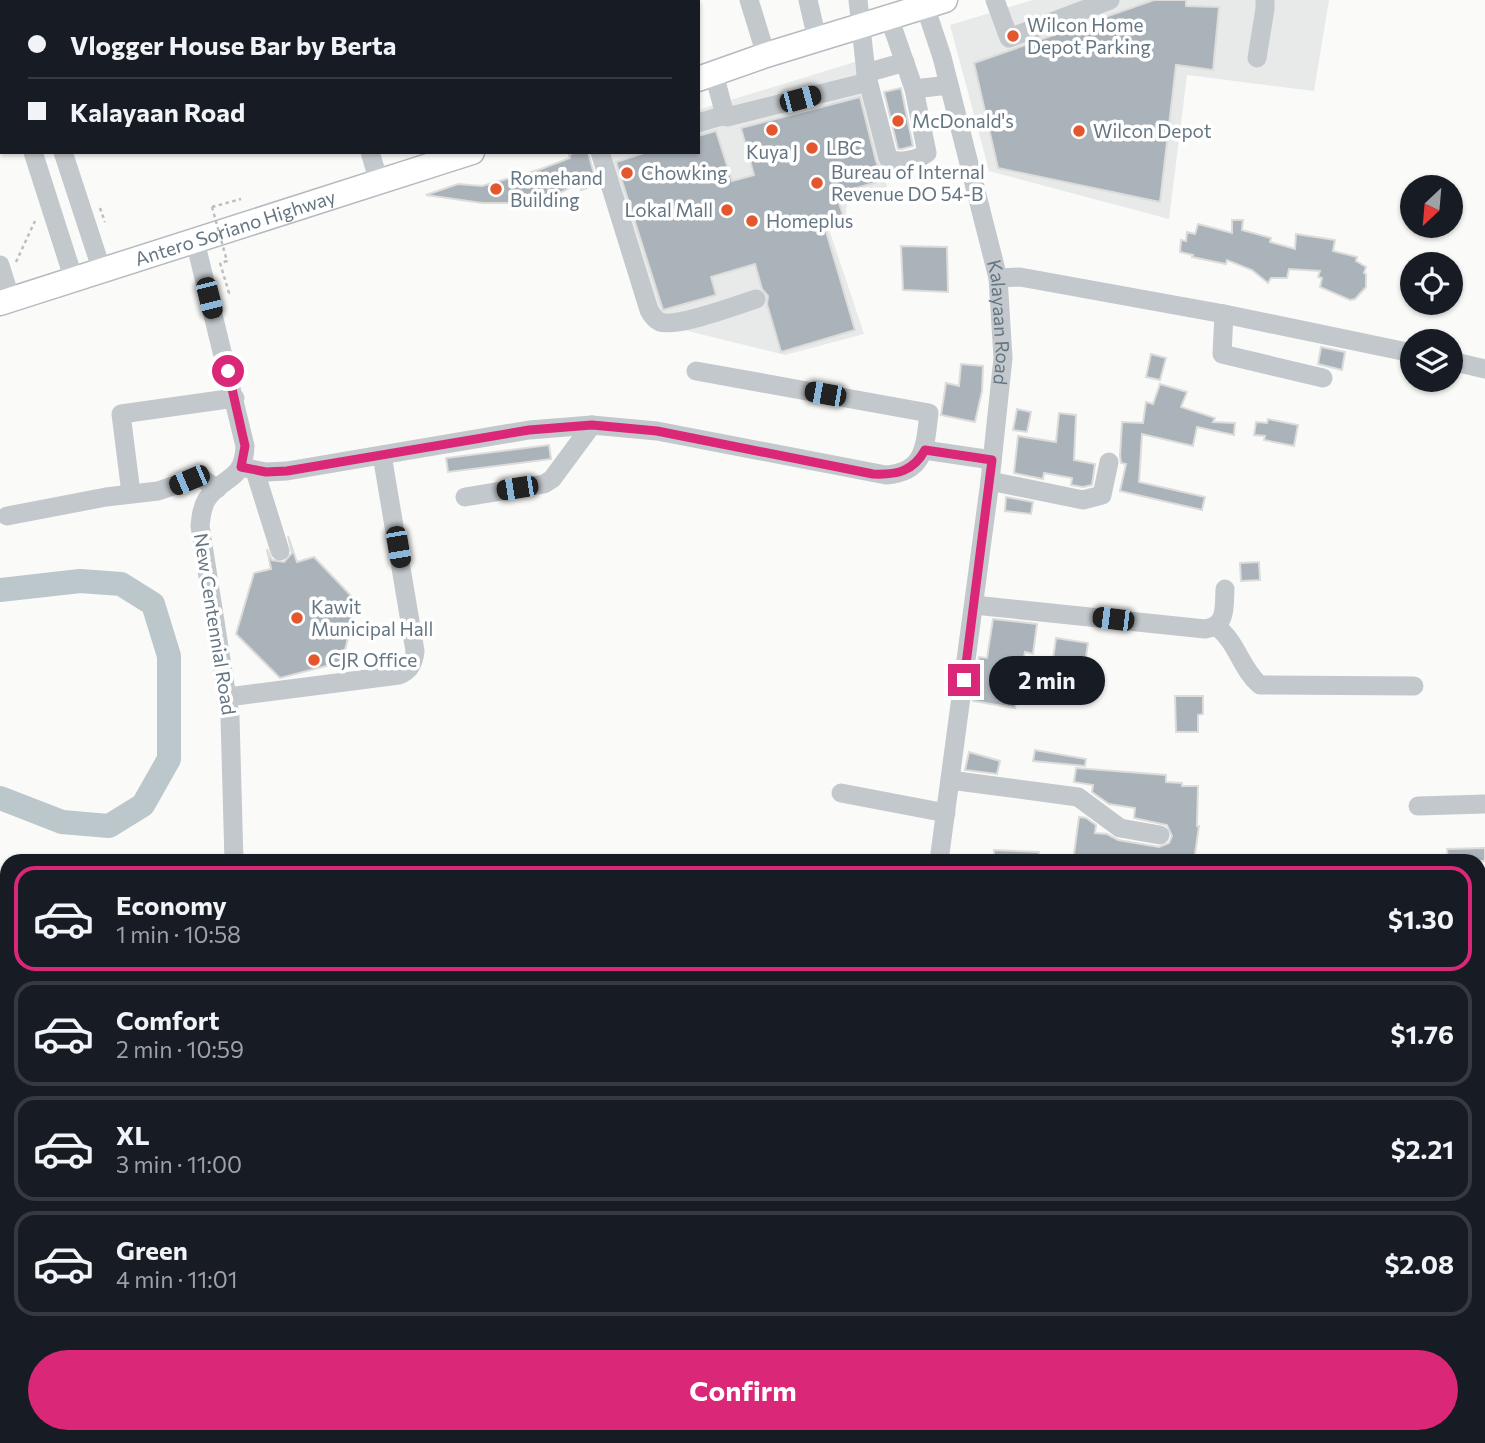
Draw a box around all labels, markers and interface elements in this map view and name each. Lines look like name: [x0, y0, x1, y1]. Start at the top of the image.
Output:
place label: Wilcon Home Depot Parking: [1027, 13, 1151, 58]
marker: Wilcon Home Depot Parking: [1005, 28, 1021, 44]
text: Vlogger House Bar by Berta: [70, 29, 397, 60]
car: [777, 83, 824, 115]
text: Kalayaan Road: [70, 96, 245, 127]
place label: McDonald's: [912, 109, 1014, 132]
marker: McDonald's: [890, 113, 906, 129]
place label: Wilcon Depot: [1093, 119, 1212, 142]
marker: Kuya J: [764, 122, 780, 138]
marker: Wilcon Depot: [1071, 123, 1087, 139]
place label: LBC: [826, 136, 862, 159]
place label: Kuya J: [746, 140, 798, 163]
marker: LBC: [804, 140, 820, 156]
place label: Bureau of Internal Revenue DO 54-B: [831, 160, 985, 205]
place label: Chowking: [641, 161, 728, 184]
marker: Chowking: [619, 165, 635, 181]
place label: Romehand Building: [510, 166, 603, 211]
marker: Bureau of Internal Revenue DO 54-B: [809, 175, 825, 191]
north arrow: [1400, 175, 1463, 238]
map controls: [1400, 175, 1463, 392]
marker: Romehand Building: [488, 181, 504, 197]
street label: Antero Soriano Highway: [132, 184, 339, 270]
place label: Lokal Mall: [624, 198, 713, 221]
marker: Lokal Mall: [719, 202, 735, 218]
place label: Homeplus: [766, 209, 854, 232]
marker: Homeplus: [744, 213, 760, 229]
button: locate: [1400, 252, 1463, 315]
street label: Kalayaan Road: [983, 257, 1015, 386]
car: [194, 275, 225, 321]
button: layers: [1400, 329, 1463, 392]
route start: [212, 355, 244, 387]
car: [803, 380, 848, 408]
car: [166, 462, 213, 498]
car: [495, 474, 540, 502]
car: [385, 524, 412, 570]
street label: New Centennial Road: [190, 531, 241, 717]
place label: Kawit Municipal Hall: [311, 595, 433, 640]
car: [1091, 606, 1136, 632]
marker: Kawit Municipal Hall: [289, 610, 305, 626]
place label: CJR Office: [328, 648, 417, 671]
marker: CJR Office: [306, 652, 322, 668]
callout: 2 min: [988, 656, 1104, 704]
route end: [948, 664, 980, 696]
text: 2 min: [1018, 666, 1076, 694]
icon: car: [32, 887, 95, 950]
text: Economy: [116, 889, 227, 920]
text: $1.30: [1388, 903, 1454, 934]
text: 1 min · 10:58: [116, 920, 241, 948]
icon: car: [32, 1002, 95, 1065]
text: Comfort: [116, 1004, 219, 1035]
text: $1.76: [1391, 1018, 1454, 1049]
text: 2 min · 10:59: [116, 1035, 244, 1063]
icon: car: [32, 1117, 95, 1180]
text: XL: [116, 1119, 150, 1150]
text: $2.21: [1391, 1133, 1454, 1164]
text: 3 min · 11:00: [116, 1150, 242, 1178]
icon: car: [32, 1232, 95, 1295]
text: Green: [116, 1234, 188, 1265]
text: $2.08: [1384, 1248, 1454, 1279]
text: 4 min · 11:01: [116, 1265, 238, 1293]
button: Confirm: [28, 1350, 1458, 1430]

